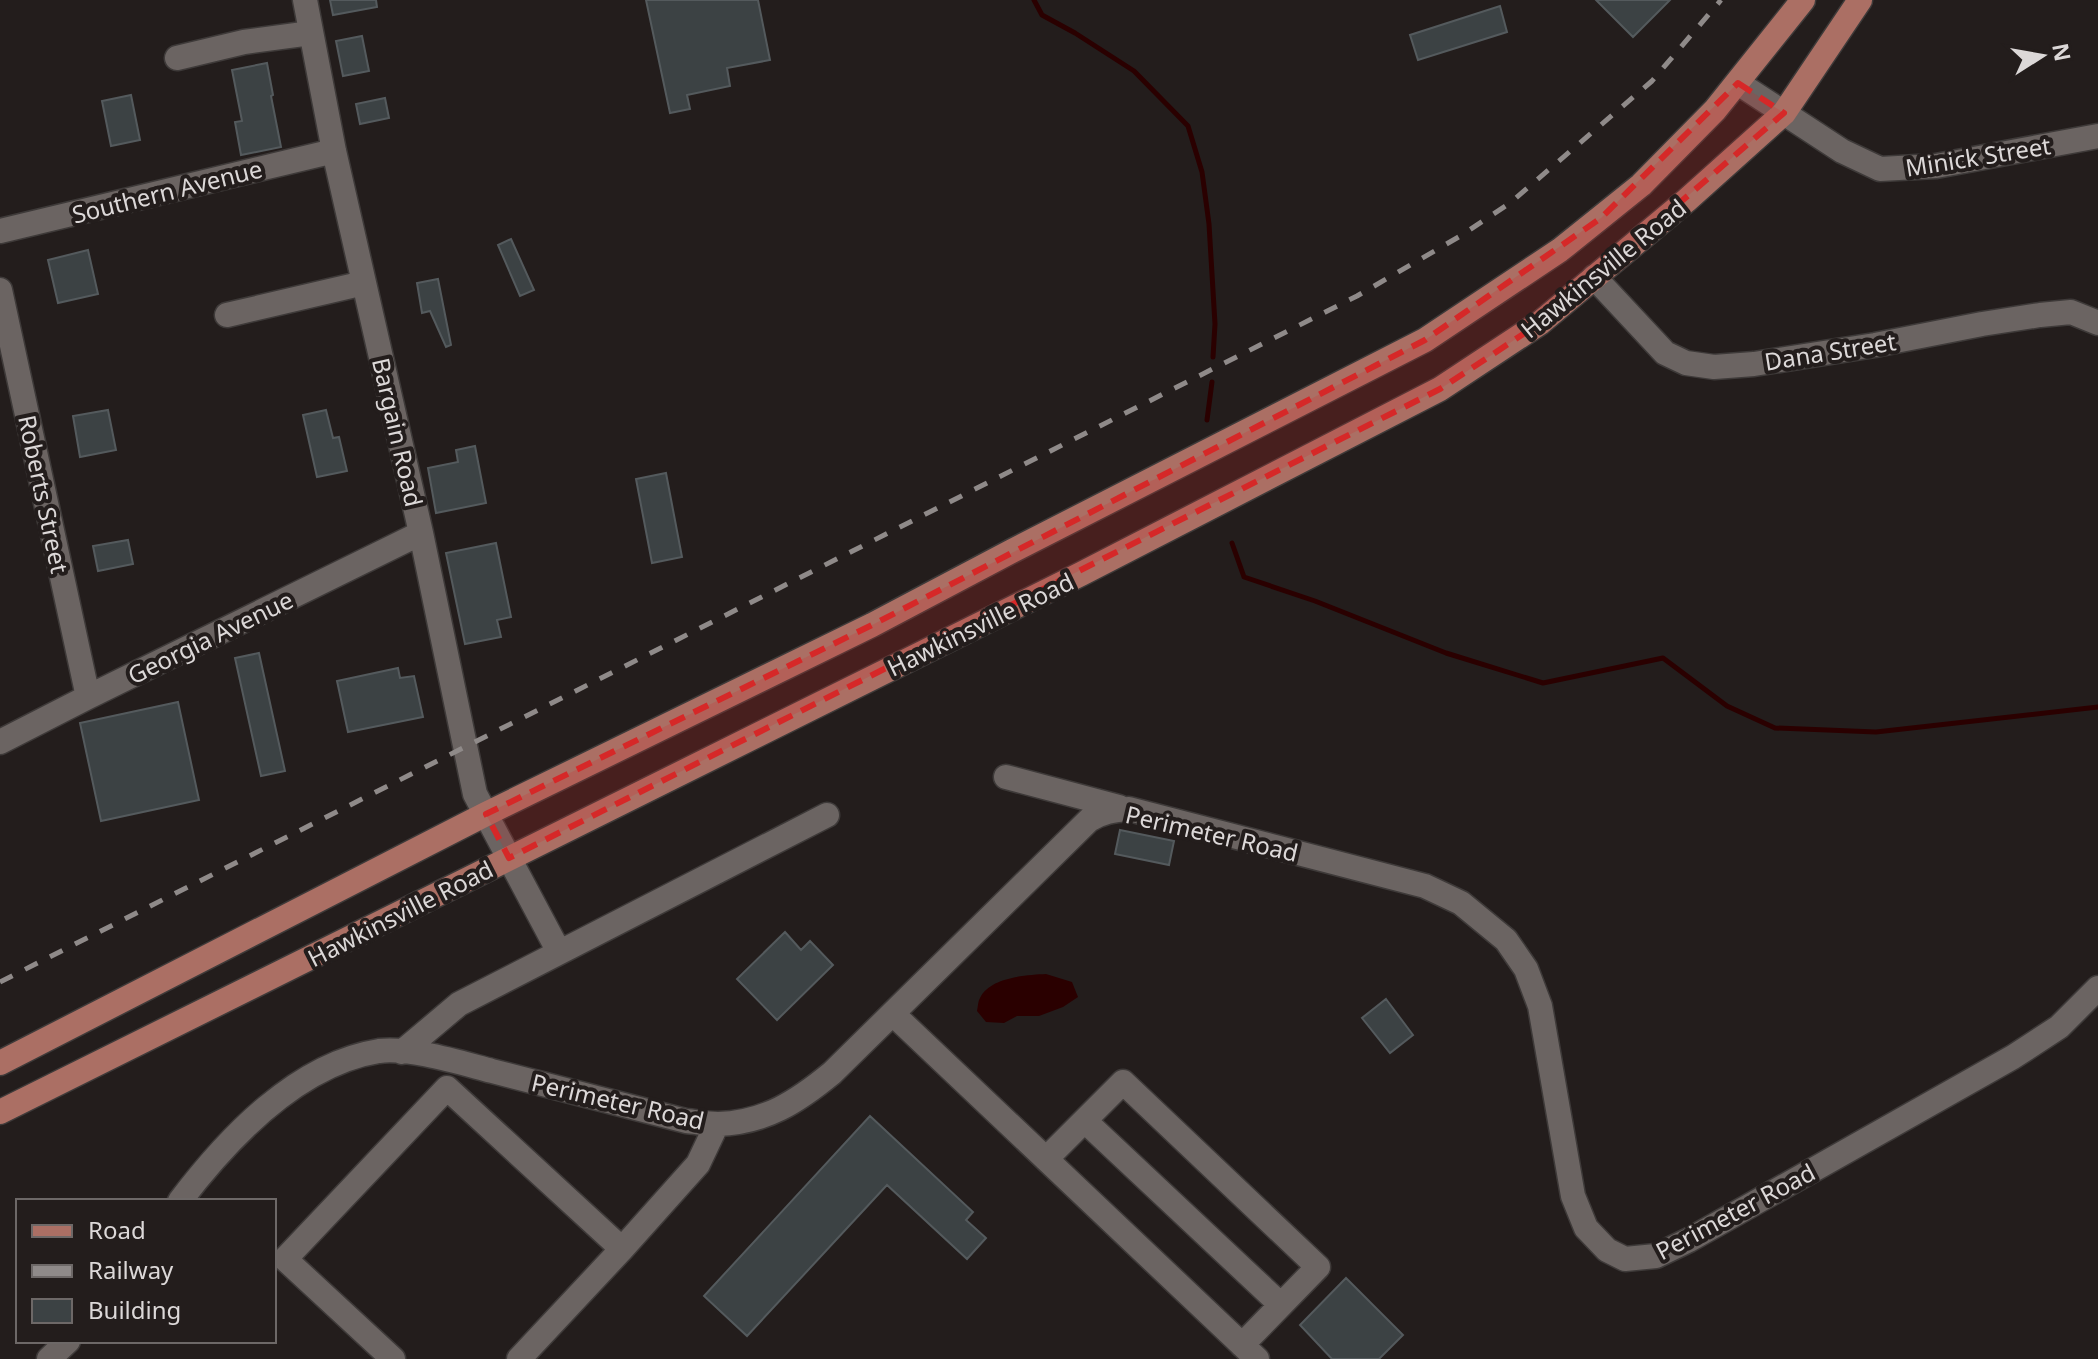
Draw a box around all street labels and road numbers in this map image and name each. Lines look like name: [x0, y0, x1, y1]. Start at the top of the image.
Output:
street label: Minick Street: [1903, 128, 2053, 184]
street label: Southern Avenue: [68, 151, 266, 231]
street label: Hawkinsville Road: [1513, 191, 1693, 345]
street label: Dana Street: [1762, 324, 1898, 378]
street label: Bargain Road: [365, 354, 431, 510]
street label: Roberts Street: [11, 412, 77, 577]
street label: Hawkinsville Road: [881, 565, 1079, 683]
street label: Georgia Avenue: [122, 583, 298, 691]
street label: Perimeter Road: [1122, 797, 1302, 869]
street label: Hawkinsville Road: [302, 852, 498, 974]
street label: Perimeter Road: [528, 1065, 708, 1137]
street label: Perimeter Road: [1649, 1155, 1821, 1267]

